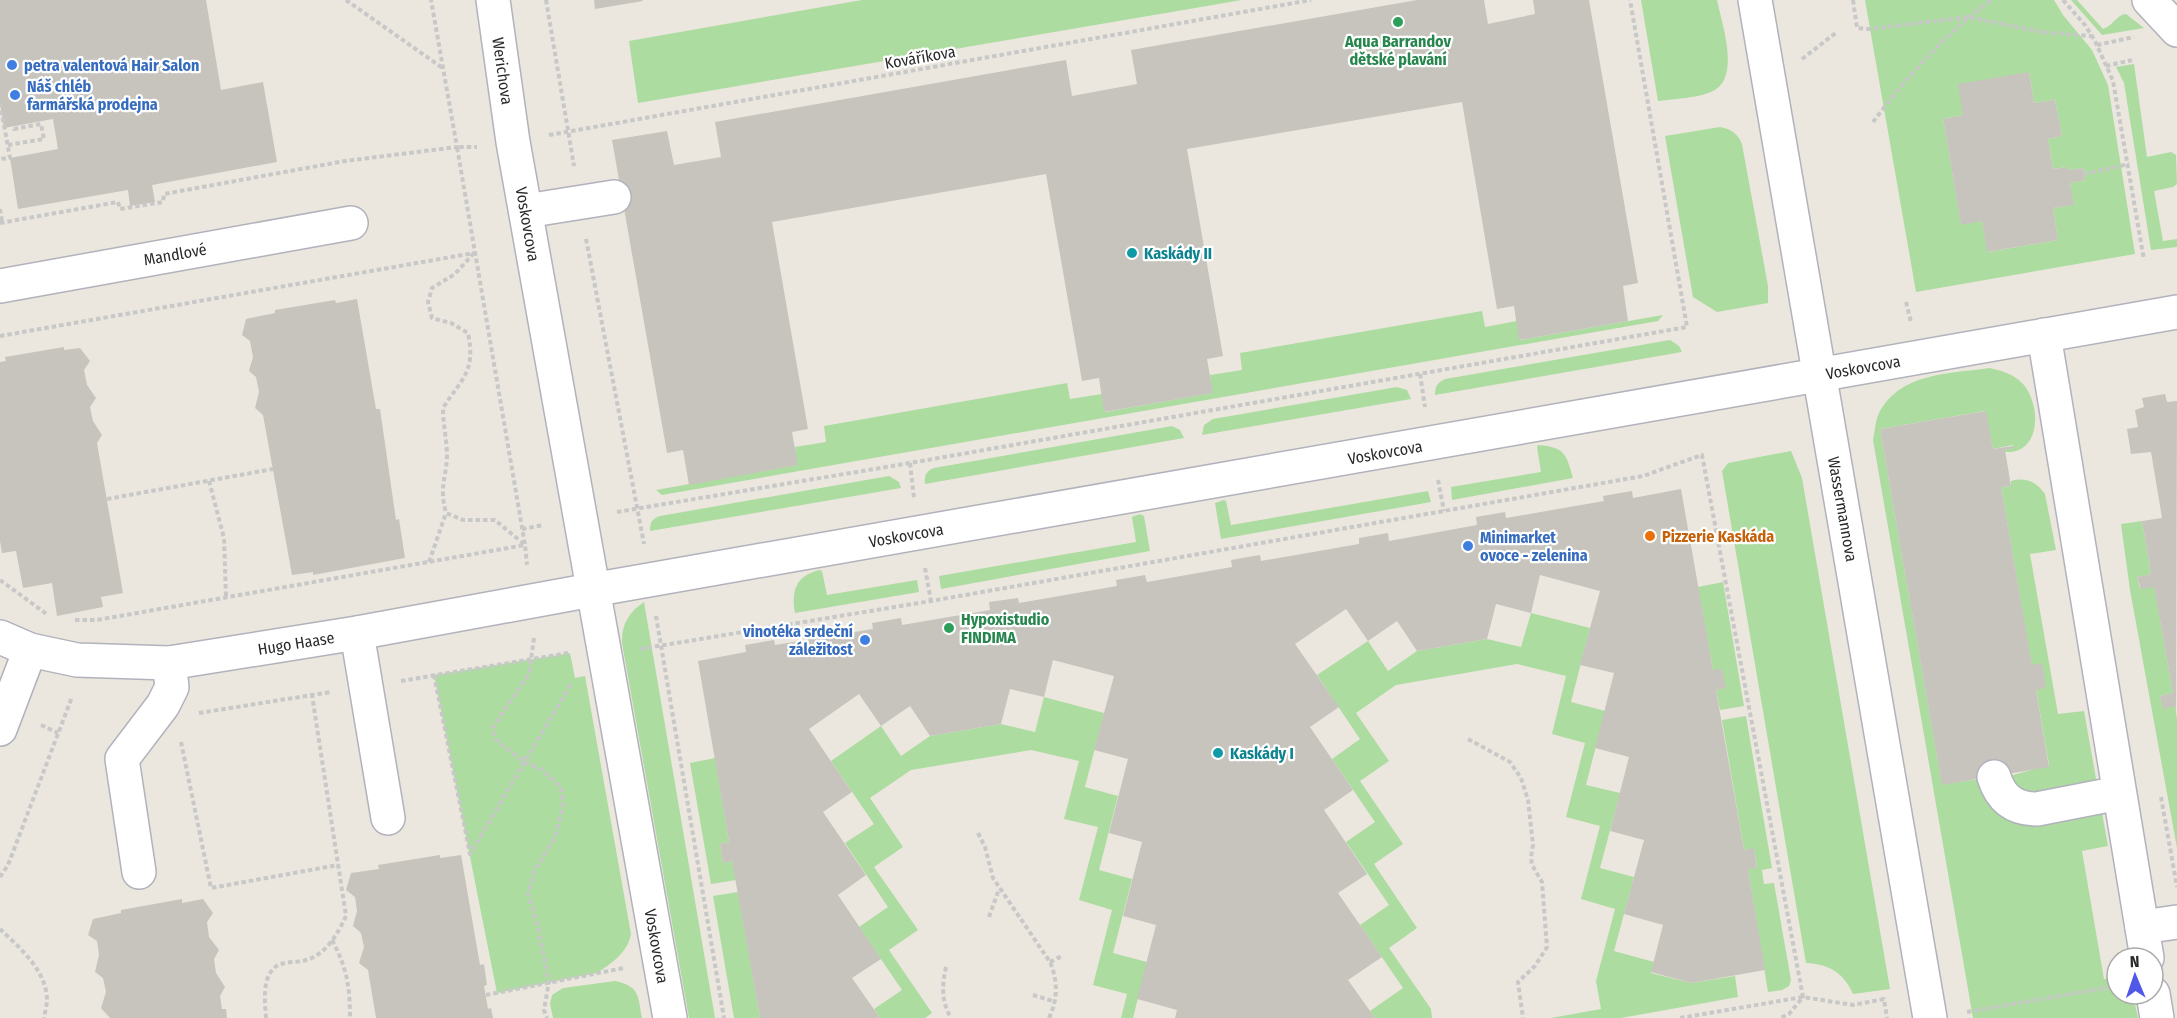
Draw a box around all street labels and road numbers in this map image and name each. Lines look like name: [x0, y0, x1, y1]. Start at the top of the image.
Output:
street label: Werichova: [488, 36, 517, 106]
street label: Kováříkova: [883, 42, 957, 73]
street label: Voskovcova: [512, 185, 543, 263]
street label: Mandlové: [142, 240, 208, 269]
street label: Voskovcova: [1824, 352, 1902, 383]
street label: Voskovcova: [1346, 437, 1424, 468]
street label: Wassermannova: [1824, 455, 1861, 563]
street label: Voskovcova: [867, 520, 945, 551]
street label: Hugo Haase: [256, 628, 336, 659]
street label: Voskovcova: [641, 907, 672, 985]

